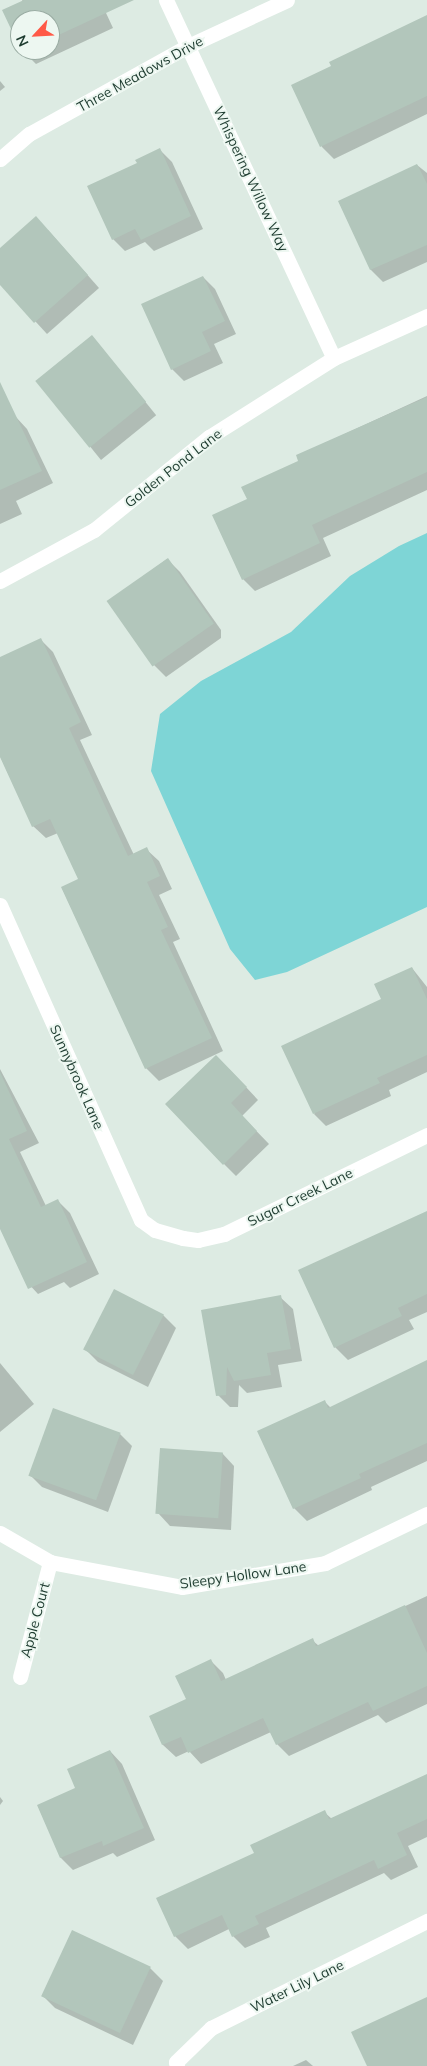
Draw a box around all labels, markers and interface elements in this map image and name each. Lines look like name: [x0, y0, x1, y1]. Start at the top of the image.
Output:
north arrow: [10, 10, 60, 60]
text: N: [12, 32, 33, 50]
street label: Three Meadows Drive: [74, 32, 206, 116]
street label: Whispering Willow Way: [210, 104, 292, 254]
street label: Golden Pond Lane: [121, 425, 225, 511]
street label: Sunnybrook Lane: [46, 1022, 108, 1132]
street label: Sugar Creek Lane: [245, 1164, 355, 1230]
street label: Sleepy Hollow Lane: [179, 1558, 307, 1592]
street label: Apple Court: [17, 1581, 53, 1659]
street label: Water Lily Lane: [248, 1956, 346, 2016]

